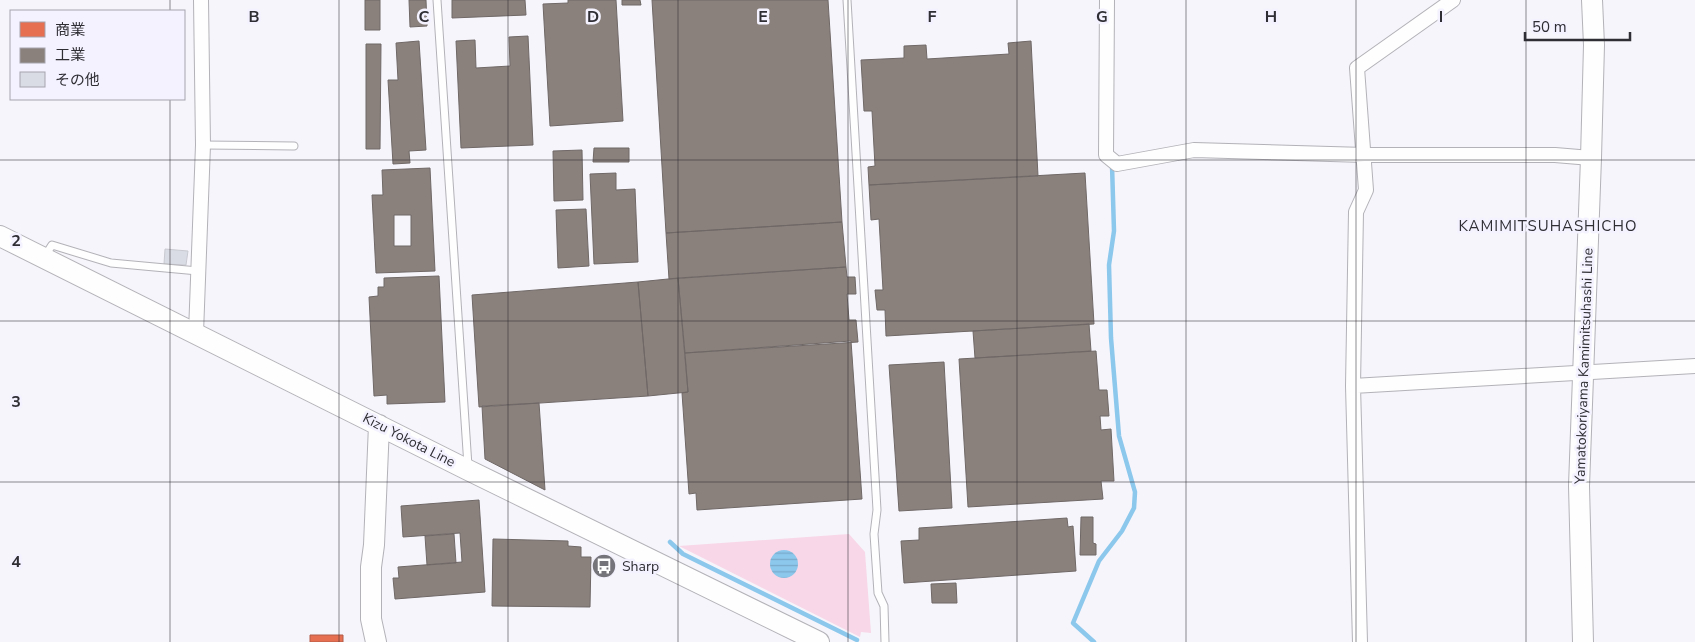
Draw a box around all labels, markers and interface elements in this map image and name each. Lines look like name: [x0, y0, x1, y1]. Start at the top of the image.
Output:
text: B: [248, 6, 260, 28]
text: C: [419, 6, 430, 28]
text: D: [587, 6, 599, 28]
text: E: [758, 6, 768, 28]
text: F: [928, 6, 937, 28]
text: G: [1096, 6, 1108, 28]
text: H: [1265, 6, 1277, 28]
text: I: [1439, 6, 1443, 28]
legend: [10, 10, 185, 100]
scale bar: [1525, 10, 1630, 42]
text: 50 m: [1532, 17, 1567, 37]
text: 商業: [55, 20, 85, 40]
text: 工業: [55, 45, 85, 65]
text: その他: [55, 70, 100, 90]
district label: KAMIMITSUHASHICHO: [1459, 216, 1637, 236]
text: 2: [11, 230, 21, 252]
street label: Yamatokoriyama Kamimitsuhashi Line: [1570, 248, 1598, 485]
text: 3: [11, 391, 21, 413]
street label: Kizu Yokota Line: [359, 408, 459, 472]
text: 4: [11, 551, 21, 573]
bus stop icon: Sharp: [591, 553, 617, 579]
place label: Sharp: [622, 557, 659, 576]

